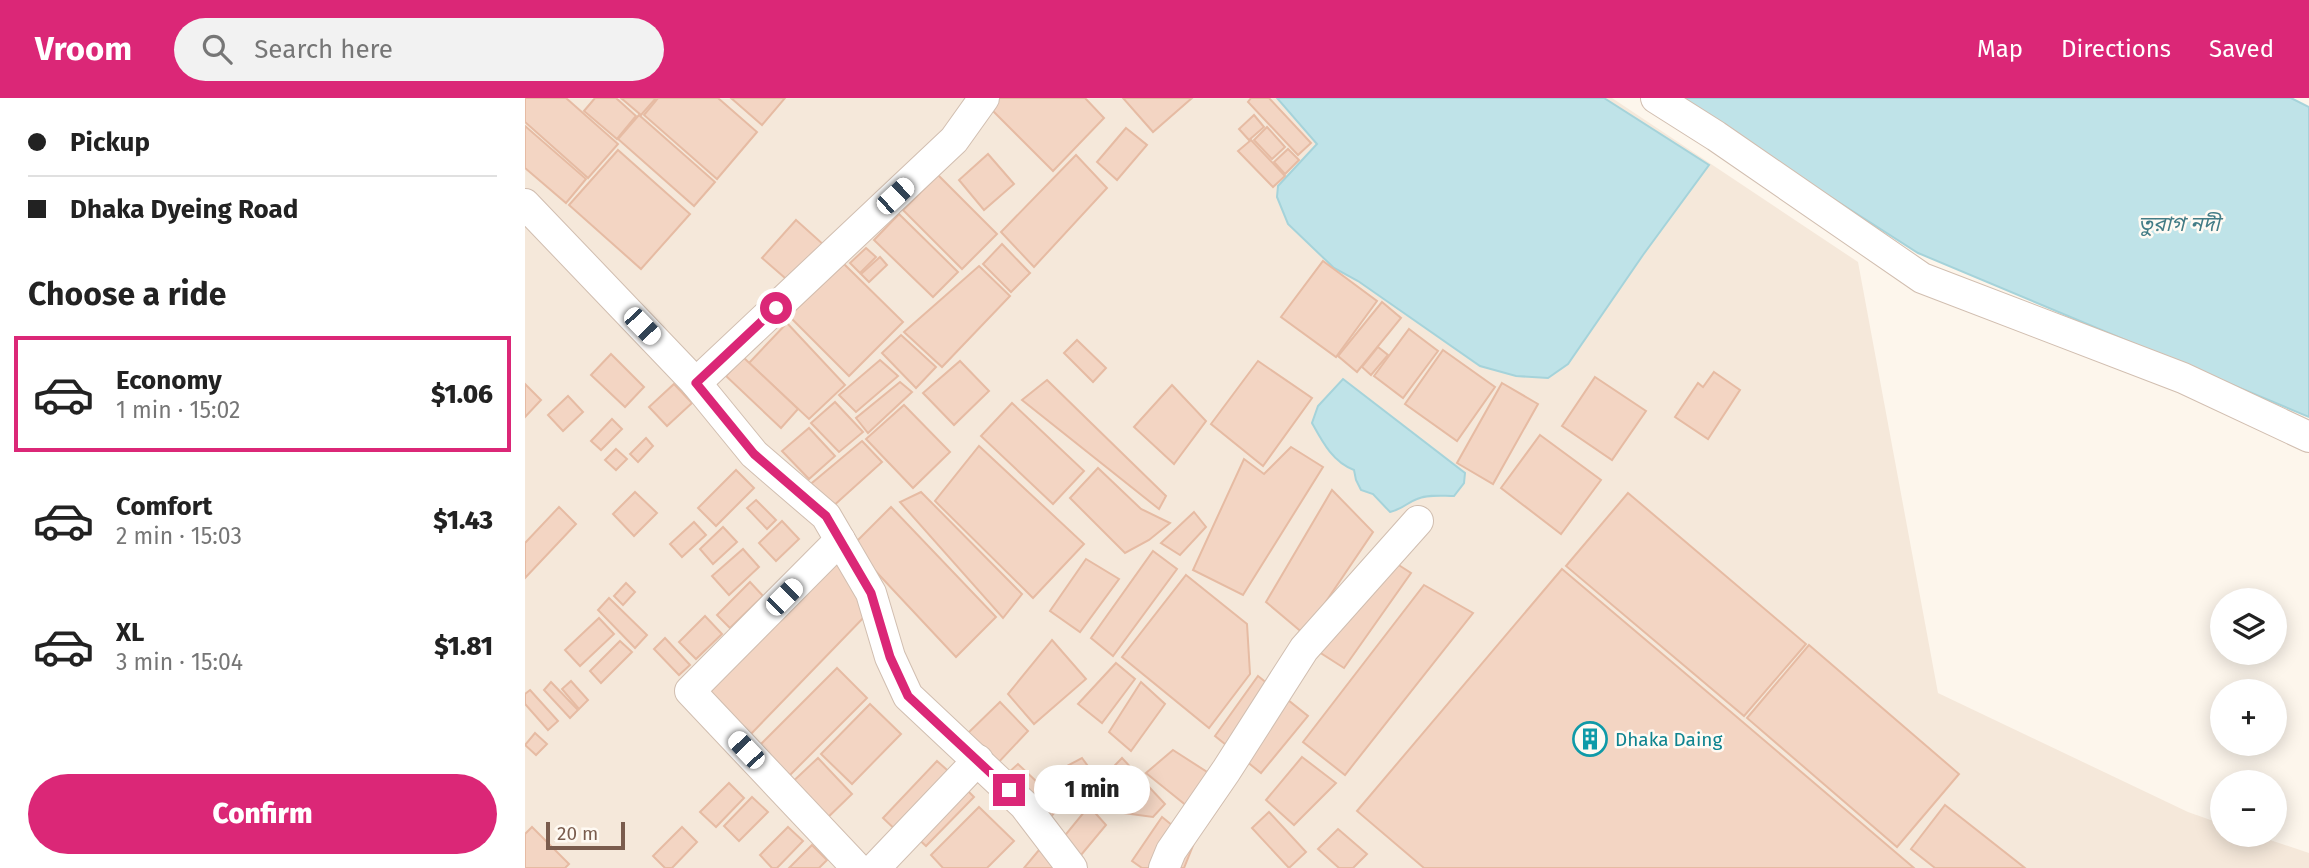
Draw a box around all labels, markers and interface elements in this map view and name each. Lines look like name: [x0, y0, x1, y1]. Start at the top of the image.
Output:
search box: [174, 18, 664, 81]
text: Vroom: [35, 29, 132, 69]
icon: search: [198, 30, 236, 68]
text: Search here: [254, 34, 393, 65]
text: Map: [1977, 35, 2023, 63]
text: Directions: [2061, 35, 2171, 63]
text: Saved: [2209, 35, 2274, 63]
text: Pickup: [70, 127, 150, 158]
car: [873, 174, 918, 218]
text: Dhaka Dyeing Road: [70, 194, 298, 225]
water label: তুরাগ নদী: [2138, 211, 2224, 237]
text: Choose a ride: [28, 275, 226, 313]
route start: [760, 292, 792, 324]
car: [620, 304, 665, 348]
icon: car: [32, 363, 95, 426]
text: Economy: [116, 365, 222, 396]
text: $1.06: [431, 379, 493, 410]
text: 1 min · 15:02: [116, 396, 240, 424]
icon: car: [32, 489, 95, 552]
text: Comfort: [116, 491, 212, 522]
text: $1.43: [433, 505, 493, 536]
text: 2 min · 15:03: [116, 522, 242, 550]
car: [762, 575, 807, 619]
map controls: [2210, 588, 2287, 847]
button: layers: [2210, 588, 2287, 665]
icon: car: [32, 615, 95, 678]
text: XL: [116, 617, 144, 648]
text: $1.81: [434, 631, 493, 662]
text: 3 min · 15:04: [116, 648, 243, 676]
button: +: [2210, 679, 2287, 756]
building icon: Dhaka Daing: [1571, 720, 1609, 758]
car: [724, 727, 769, 773]
place label: Dhaka Daing: [1615, 728, 1722, 751]
callout: 1 min: [1033, 766, 1149, 814]
button: −: [2210, 770, 2287, 847]
button: Confirm: [28, 774, 497, 854]
route end: [993, 774, 1025, 806]
text: 1 min: [1064, 775, 1120, 803]
scale bar: [546, 819, 625, 851]
text: 20 m: [557, 822, 598, 845]

